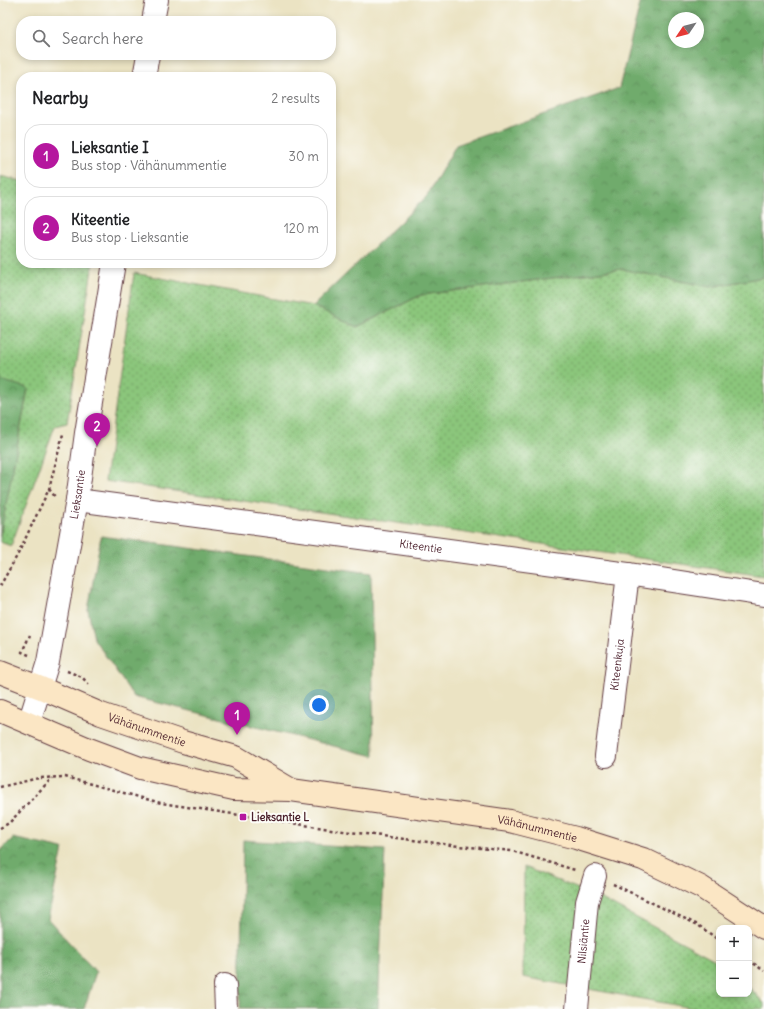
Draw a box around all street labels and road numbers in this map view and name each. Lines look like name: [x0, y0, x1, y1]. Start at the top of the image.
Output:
street label: Lieksantie: [67, 469, 88, 520]
street label: Kiteentie: [399, 536, 443, 556]
street label: Kiteenkuja: [607, 638, 627, 691]
street label: Vähänummentie: [106, 710, 188, 750]
street label: Vähänummentie: [497, 812, 579, 845]
street label: Nilsiäntie: [574, 918, 592, 964]

